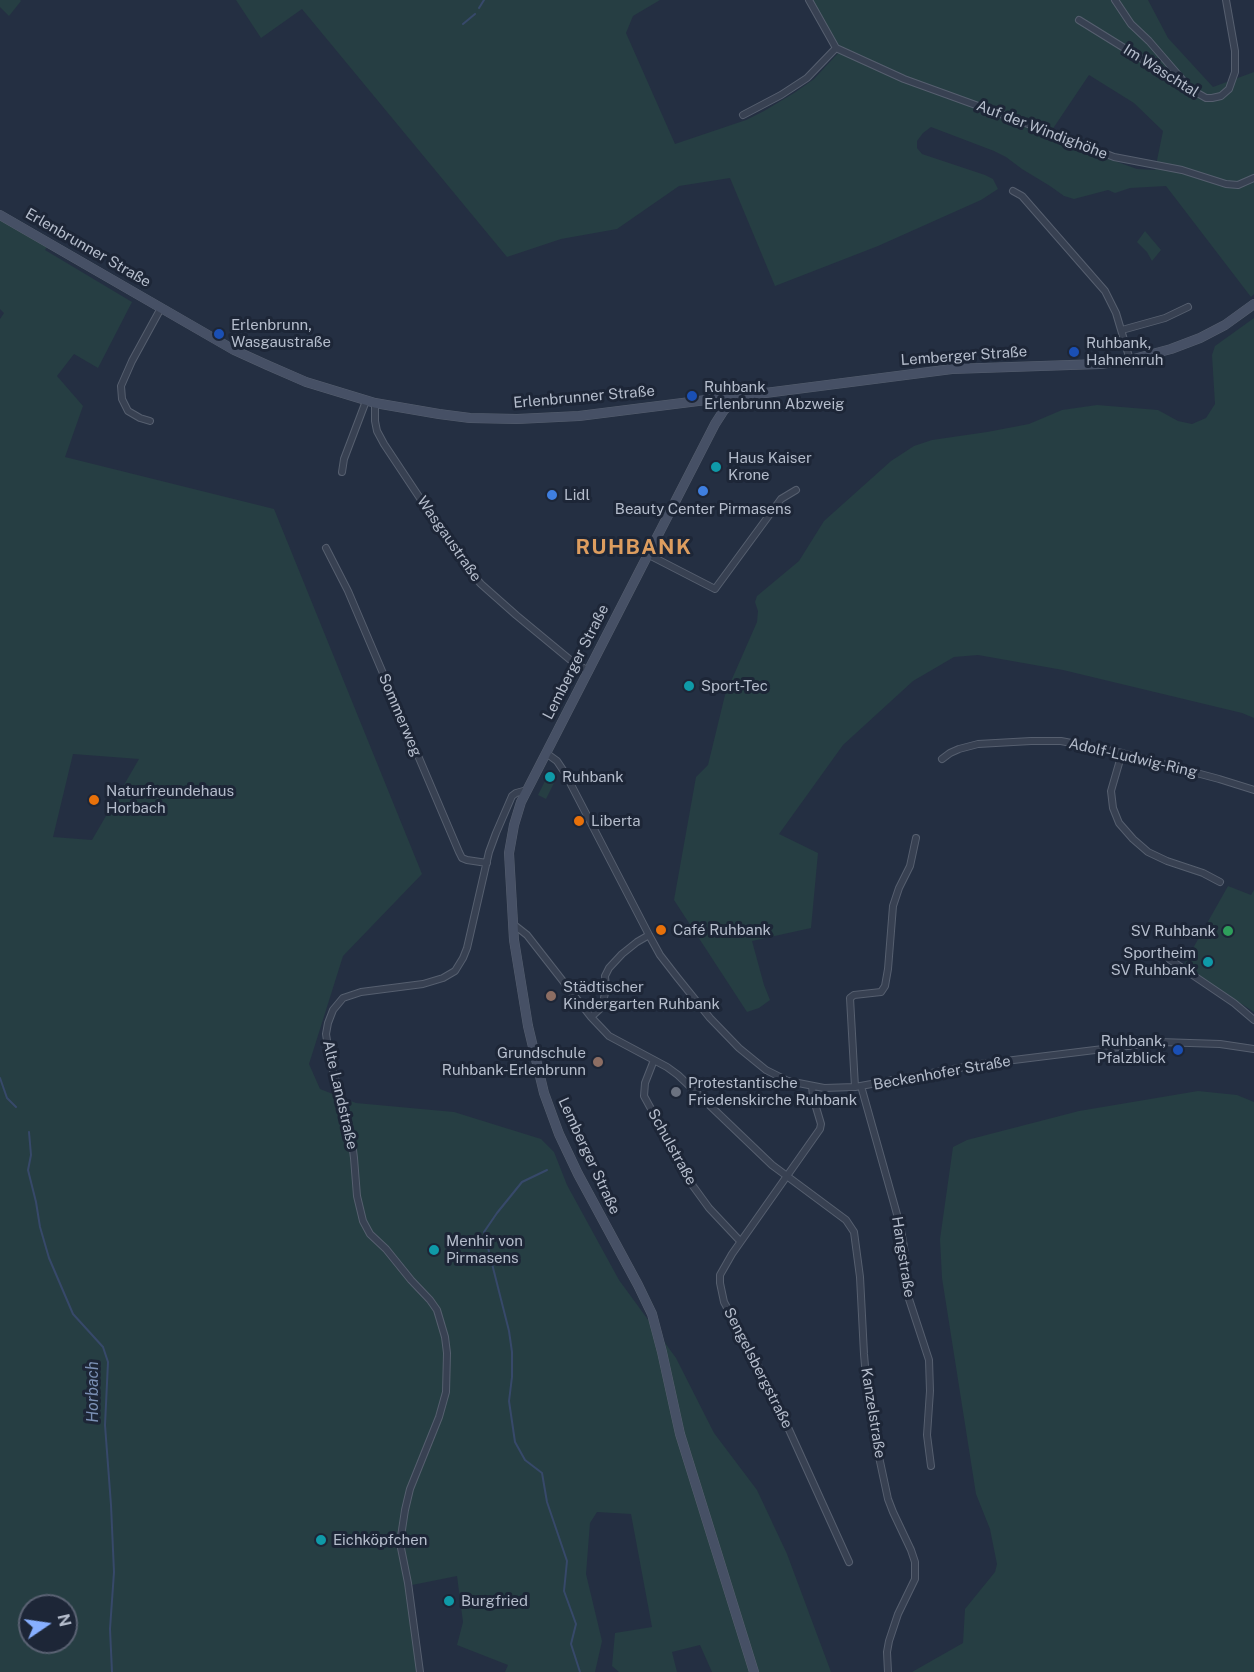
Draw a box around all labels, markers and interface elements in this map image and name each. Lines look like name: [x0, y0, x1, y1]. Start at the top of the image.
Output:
street label: Im Waschtal: [1120, 41, 1202, 101]
street label: Auf der Windighöhe: [974, 97, 1110, 163]
street label: Erlenbrunner Straße: [22, 205, 154, 291]
place label: Erlenbrunn, Wasgaustraße: [231, 316, 331, 351]
marker: Erlenbrunn, Wasgaustraße: [212, 327, 226, 341]
place label: Ruhbank, Hahnenruh: [1086, 334, 1164, 369]
street label: Lemberger Straße: [900, 343, 1028, 369]
marker: Ruhbank, Hahnenruh: [1067, 345, 1081, 359]
place label: Ruhbank Erlenbrunn Abzweig: [704, 378, 844, 413]
street label: Erlenbrunner Straße: [512, 382, 656, 412]
marker: Ruhbank Erlenbrunn Abzweig: [685, 389, 699, 403]
place label: Haus Kaiser Krone: [728, 449, 812, 484]
marker: Haus Kaiser Krone: [709, 460, 723, 474]
marker: Beauty Center Pirmasens: [696, 484, 710, 498]
place label: Lidl: [564, 486, 590, 504]
marker: Lidl: [545, 488, 559, 502]
street label: Wasgaustraße: [413, 493, 485, 585]
place label: Beauty Center Pirmasens: [615, 500, 791, 518]
district label: RUHBANK: [576, 535, 692, 561]
street label: Lemberger Straße: [539, 601, 613, 723]
street label: Sommerweg: [374, 671, 426, 759]
place label: Sport-Tec: [701, 677, 768, 695]
marker: Sport-Tec: [682, 679, 696, 693]
street label: Adolf-Ludwig-Ring: [1067, 734, 1199, 782]
place label: Ruhbank: [562, 768, 624, 786]
marker: Ruhbank: [543, 770, 557, 784]
place label: Naturfreundehaus Horbach: [106, 782, 234, 817]
marker: Naturfreundehaus Horbach: [87, 793, 101, 807]
place label: Liberta: [591, 812, 641, 830]
marker: Liberta: [572, 814, 586, 828]
place label: Café Ruhbank: [673, 921, 771, 939]
place label: SV Ruhbank: [1131, 922, 1216, 940]
marker: Café Ruhbank: [654, 923, 668, 937]
marker: SV Ruhbank: [1221, 924, 1235, 938]
place label: Sportheim SV Ruhbank: [1111, 944, 1196, 979]
marker: Sportheim SV Ruhbank: [1201, 955, 1215, 969]
place label: Städtischer Kindergarten Ruhbank: [563, 978, 720, 1013]
marker: Städtischer Kindergarten Ruhbank: [544, 989, 558, 1003]
place label: Ruhbank, Pfalzblick: [1097, 1032, 1166, 1067]
street label: Alte Landstraße: [319, 1039, 361, 1151]
marker: Ruhbank, Pfalzblick: [1171, 1043, 1185, 1057]
place label: Grundschule Ruhbank-Erlenbrunn: [442, 1044, 586, 1079]
street label: Beckenhofer Straße: [872, 1052, 1012, 1094]
marker: Grundschule Ruhbank-Erlenbrunn: [591, 1055, 605, 1069]
place label: Protestantische Friedenskirche Ruhbank: [688, 1074, 857, 1109]
marker: Protestantische Friedenskirche Ruhbank: [669, 1085, 683, 1099]
street label: Lemberger Straße: [554, 1095, 624, 1217]
street label: Schulstraße: [644, 1106, 700, 1188]
street label: Hangstraße: [888, 1215, 918, 1299]
place label: Menhir von Pirmasens: [446, 1232, 523, 1267]
marker: Menhir von Pirmasens: [427, 1243, 441, 1257]
street label: Sengelsbergstraße: [720, 1305, 796, 1431]
water label: Horbach: [83, 1361, 103, 1423]
street label: Kanzelstraße: [857, 1366, 889, 1460]
place label: Eichköpfchen: [333, 1531, 427, 1549]
marker: Eichköpfchen: [314, 1533, 328, 1547]
place label: Burgfried: [461, 1592, 528, 1610]
north arrow: [18, 1594, 78, 1654]
marker: Burgfried: [442, 1594, 456, 1608]
text: N: [53, 1612, 75, 1629]

